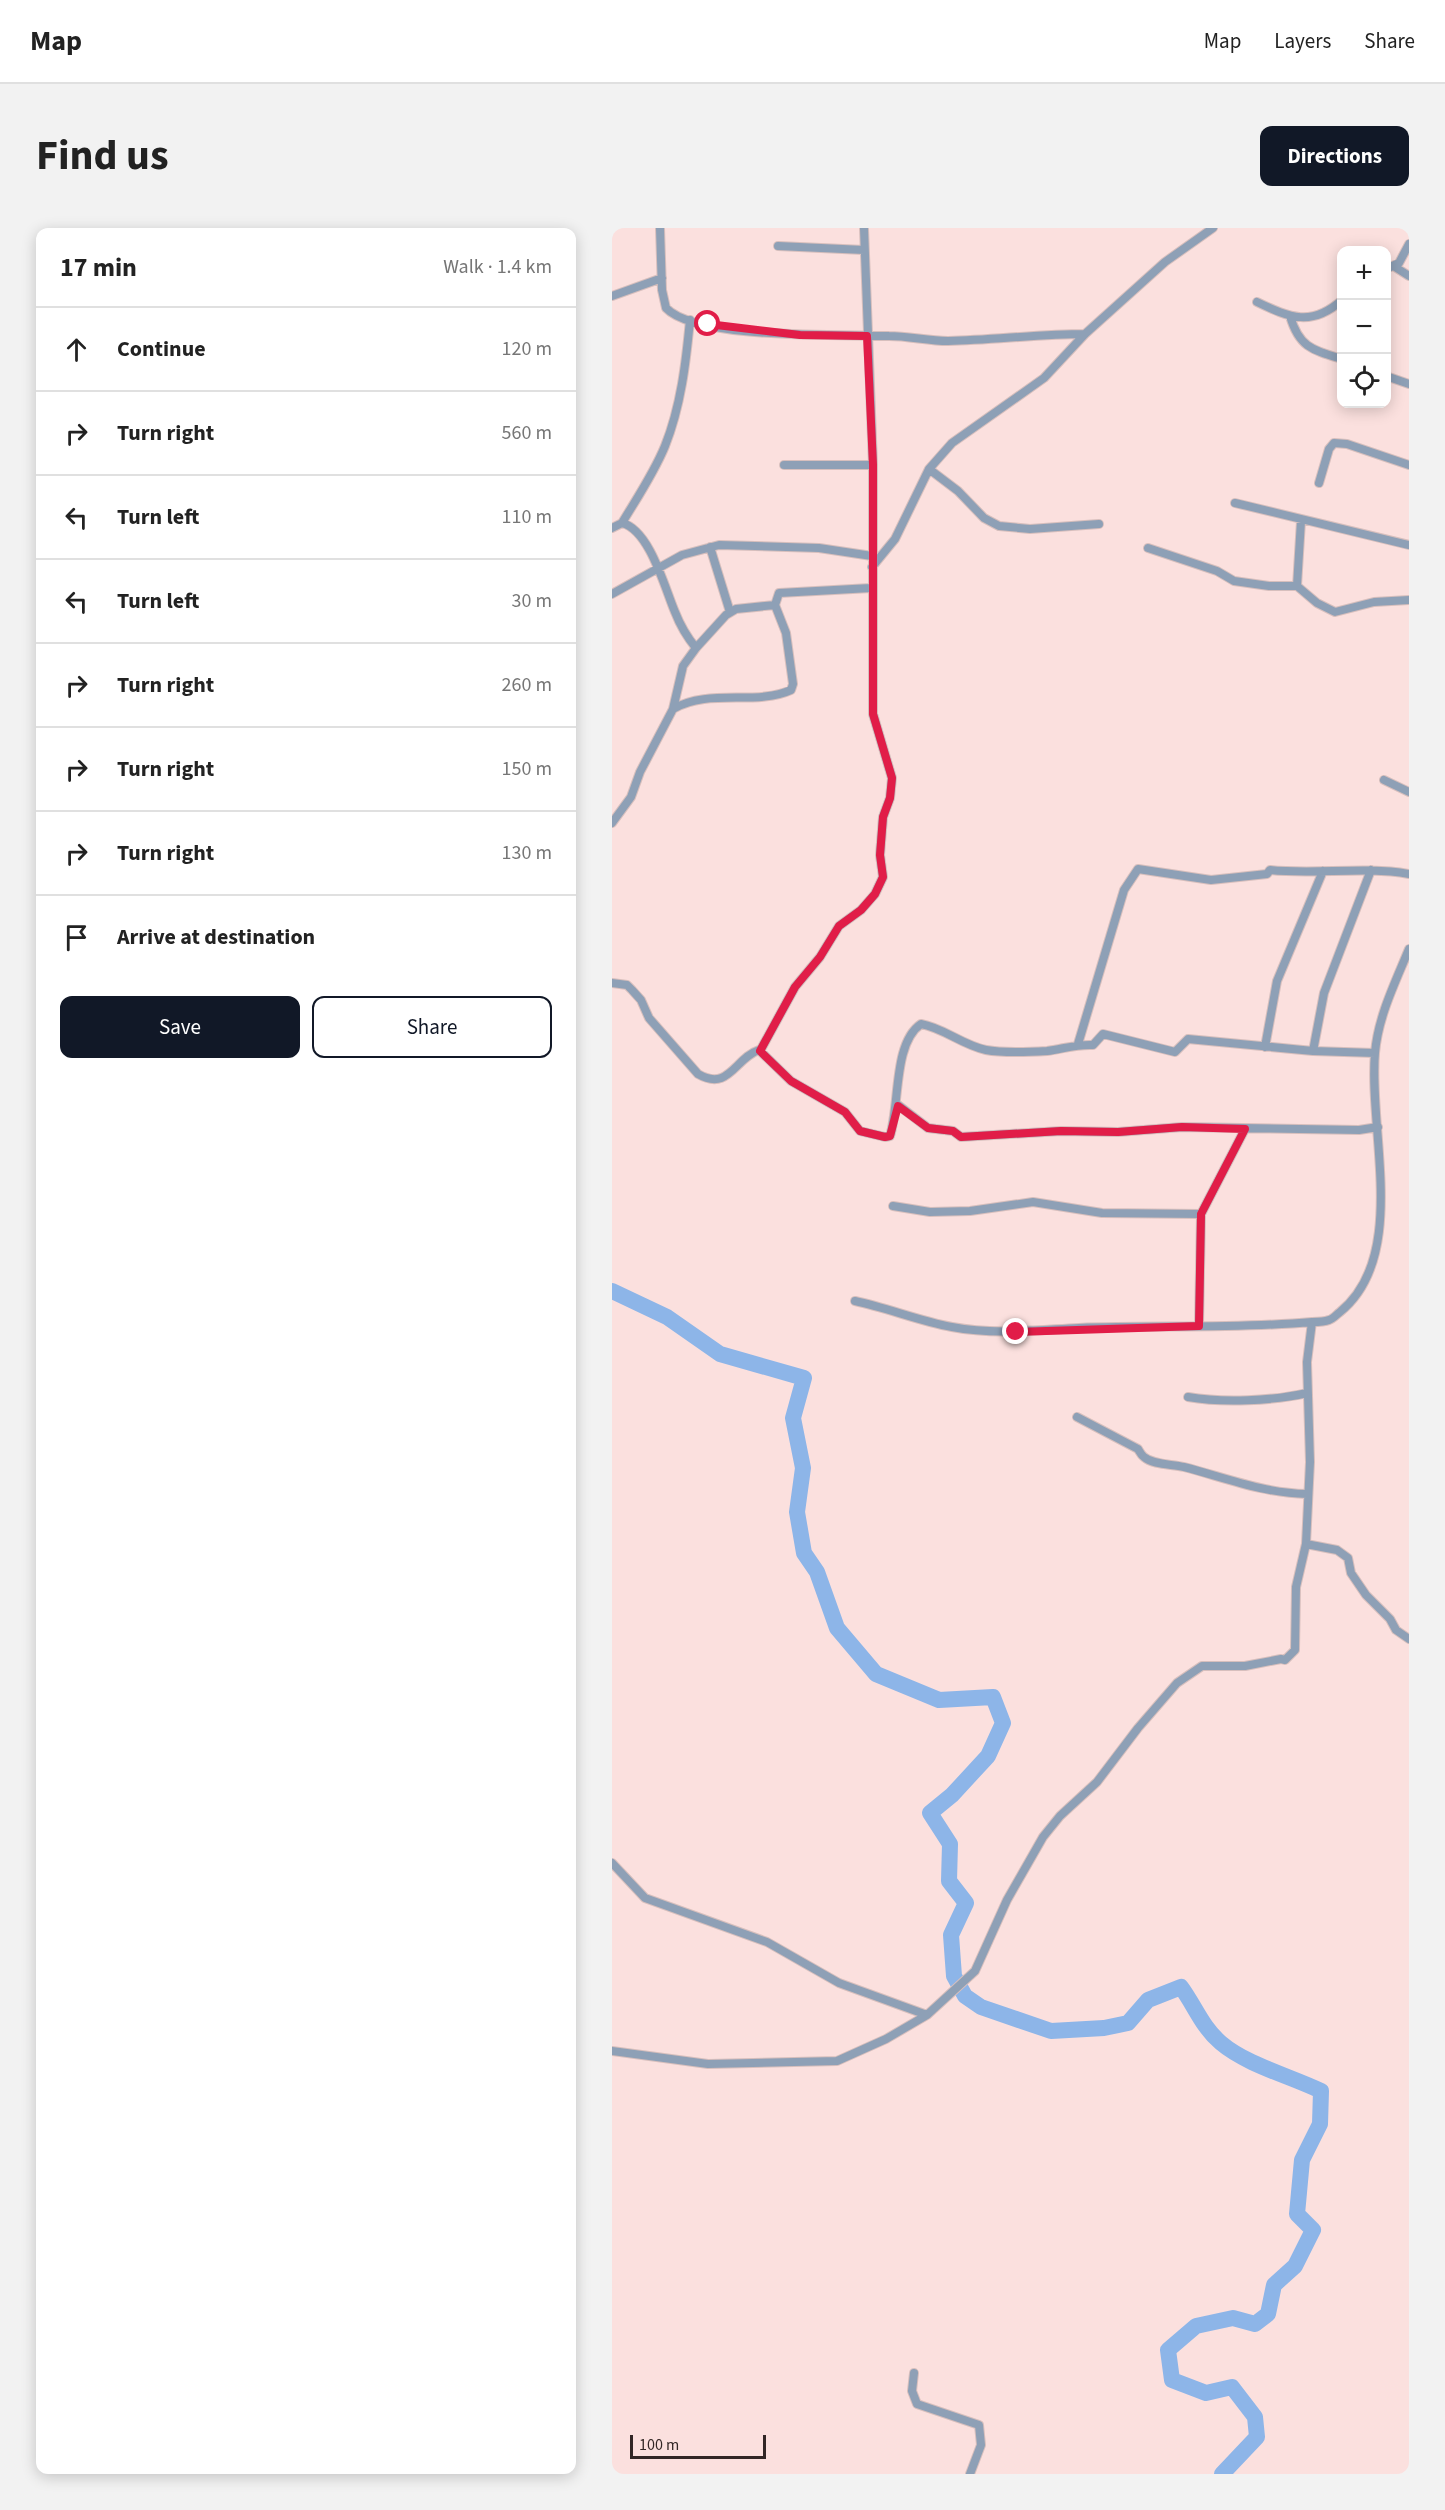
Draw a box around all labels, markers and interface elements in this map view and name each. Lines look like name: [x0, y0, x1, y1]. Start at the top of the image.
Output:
text: Map: [30, 21, 82, 61]
text: Map: [1204, 26, 1241, 56]
text: Layers: [1274, 26, 1331, 56]
text: Share: [1364, 26, 1415, 56]
text: Find us: [36, 126, 169, 186]
button: Directions: [1260, 126, 1409, 186]
map controls: [1337, 246, 1391, 408]
button: +: [1337, 246, 1391, 300]
text: 17 min: [60, 249, 137, 286]
text: Walk · 1.4 km: [443, 253, 552, 281]
button: −: [1337, 300, 1391, 354]
route start: [694, 310, 720, 336]
icon: ahead: [60, 333, 93, 366]
text: Continue: [117, 333, 206, 365]
text: 120 m: [502, 335, 552, 363]
button: locate: [1337, 354, 1391, 408]
icon: right: [60, 417, 93, 450]
text: Turn right: [117, 417, 214, 449]
text: 560 m: [502, 419, 552, 447]
icon: left: [60, 501, 93, 534]
text: Turn left: [117, 501, 199, 533]
text: 110 m: [502, 503, 552, 531]
icon: left: [60, 585, 93, 618]
text: Turn left: [117, 585, 199, 617]
text: 30 m: [512, 587, 552, 615]
icon: right: [60, 669, 93, 702]
text: Turn right: [117, 669, 214, 701]
text: 260 m: [502, 671, 552, 699]
icon: right: [60, 753, 93, 786]
text: Turn right: [117, 753, 214, 785]
text: 150 m: [502, 755, 552, 783]
icon: right: [60, 837, 93, 870]
text: Turn right: [117, 837, 214, 869]
text: 130 m: [502, 839, 552, 867]
icon: arrive: [60, 921, 93, 954]
text: Arrive at destination: [117, 921, 315, 953]
button: Save: [60, 996, 300, 1058]
button: Share: [312, 996, 552, 1058]
route end: [1002, 1318, 1028, 1344]
scale bar: [630, 2432, 766, 2460]
text: 100 m: [639, 2434, 679, 2456]

